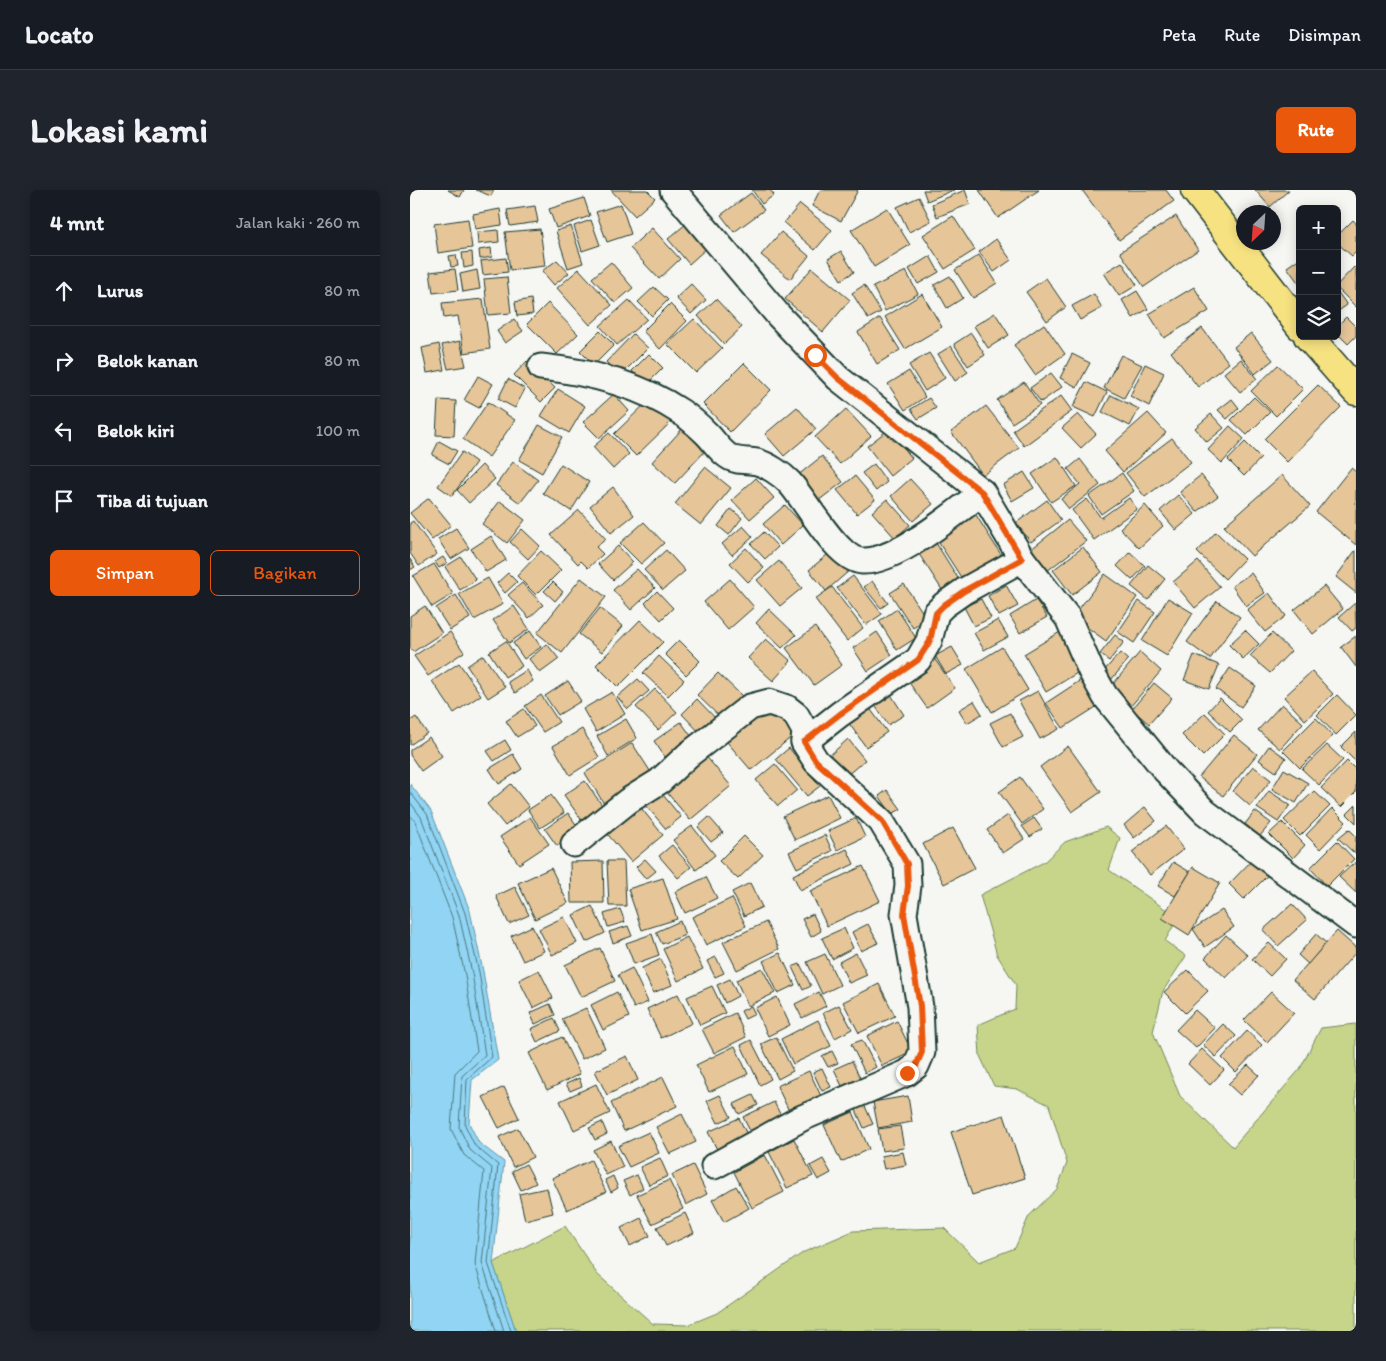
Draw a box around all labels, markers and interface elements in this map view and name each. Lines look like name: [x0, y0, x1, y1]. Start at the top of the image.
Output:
text: Locato: [25, 20, 94, 49]
text: Peta: [1162, 24, 1196, 46]
text: Rute: [1224, 24, 1260, 46]
text: Disimpan: [1288, 24, 1361, 46]
button: Rute: [1276, 107, 1356, 153]
text: Lokasi kami: [30, 109, 208, 151]
north arrow: [1236, 205, 1281, 250]
map controls: [1296, 205, 1341, 340]
button: +: [1296, 205, 1341, 250]
text: 4 mnt: [50, 210, 104, 235]
text: Jalan kaki · 260 m: [236, 213, 360, 232]
button: −: [1296, 250, 1341, 295]
icon: ahead: [50, 277, 78, 305]
text: Lurus: [97, 279, 143, 302]
text: 80 m: [324, 281, 360, 300]
button: layers: [1296, 295, 1341, 340]
route start: [804, 344, 827, 367]
icon: right: [50, 347, 78, 375]
text: Belok kanan: [97, 349, 198, 372]
text: 80 m: [324, 351, 360, 370]
icon: left: [50, 417, 78, 445]
text: Belok kiri: [97, 419, 174, 442]
text: 100 m: [316, 421, 360, 440]
icon: arrive: [50, 487, 78, 515]
text: Tiba di tujuan: [97, 489, 208, 512]
button: Simpan: [50, 550, 200, 596]
button: Bagikan: [210, 550, 360, 596]
route end: [896, 1062, 919, 1085]

